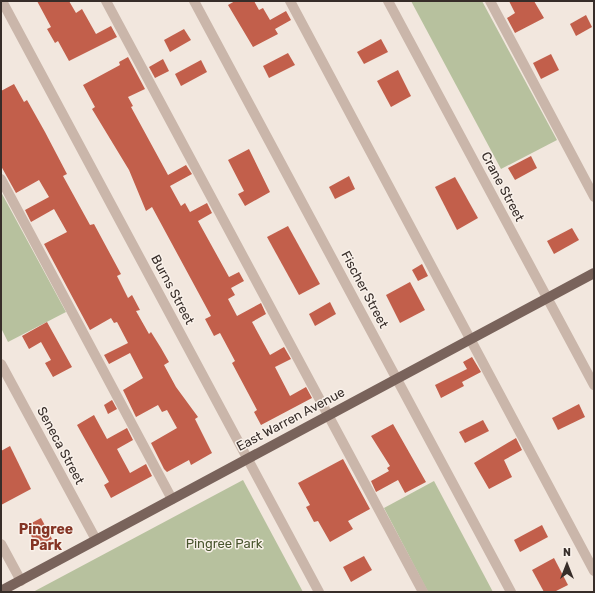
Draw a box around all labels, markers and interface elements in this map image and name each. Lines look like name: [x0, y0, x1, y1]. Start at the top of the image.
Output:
street label: Crane Street: [477, 150, 527, 224]
street label: Fischer Street: [337, 249, 391, 331]
street label: Burns Street: [147, 252, 197, 328]
street label: East Warren Avenue: [234, 385, 348, 455]
street label: Seneca Street: [33, 405, 87, 487]
district label: Pingree Park: [19, 522, 73, 554]
park label: Pingree Park: [186, 536, 262, 552]
north arrow: [547, 545, 587, 585]
text: N: [563, 546, 571, 559]

